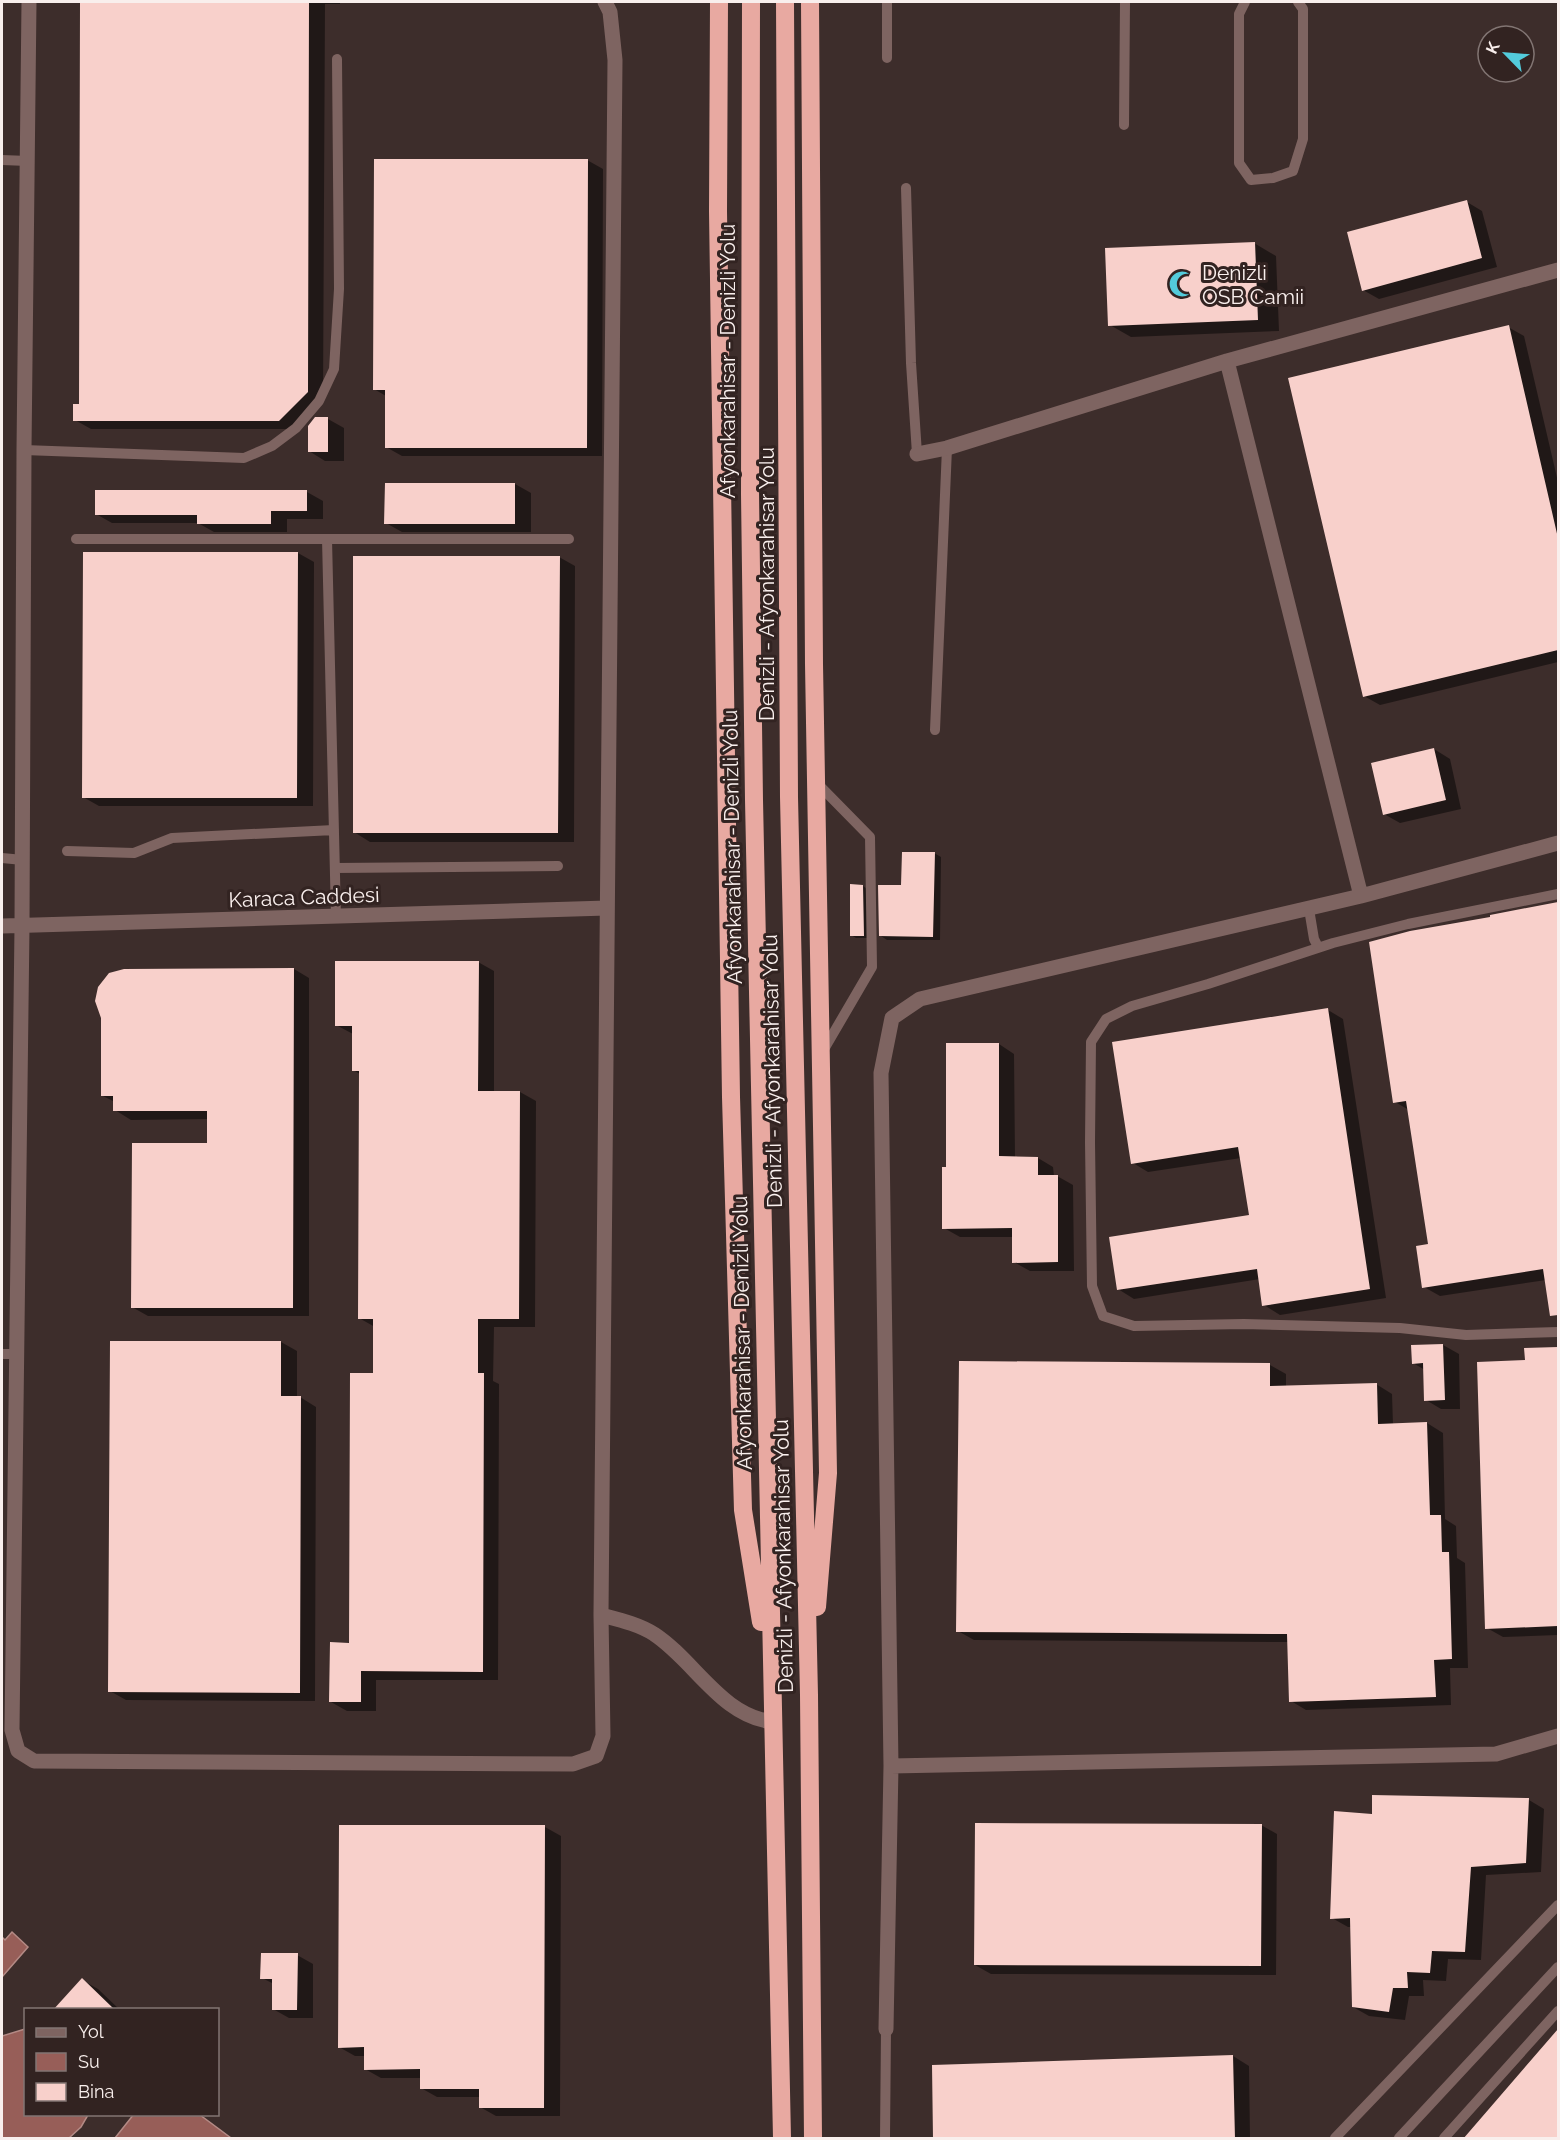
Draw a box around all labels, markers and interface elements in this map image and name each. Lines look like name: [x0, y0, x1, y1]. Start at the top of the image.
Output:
north arrow: [1476, 24, 1536, 84]
text: K: [1482, 39, 1504, 57]
street label: Afyonkarahisar - Denizli Yolu: [715, 224, 740, 498]
place label: Denizli OSB Camii: [1202, 260, 1304, 309]
mosque icon: Denizli OSB Camii: [1167, 269, 1197, 299]
street label: Denizli - Afyonkarahisar Yolu: [754, 447, 779, 721]
street label: Afyonkarahisar - Denizli Yolu: [717, 710, 747, 984]
street label: Karaca Caddesi: [228, 882, 380, 912]
street label: Denizli - Afyonkarahisar Yolu: [757, 934, 787, 1208]
street label: Afyonkarahisar - Denizli Yolu: [727, 1196, 757, 1470]
street label: Denizli - Afyonkarahisar Yolu: [768, 1419, 798, 1693]
legend: [24, 2008, 219, 2116]
text: Yol: [78, 2021, 104, 2042]
text: Su: [78, 2051, 100, 2072]
text: Bina: [78, 2081, 114, 2102]

